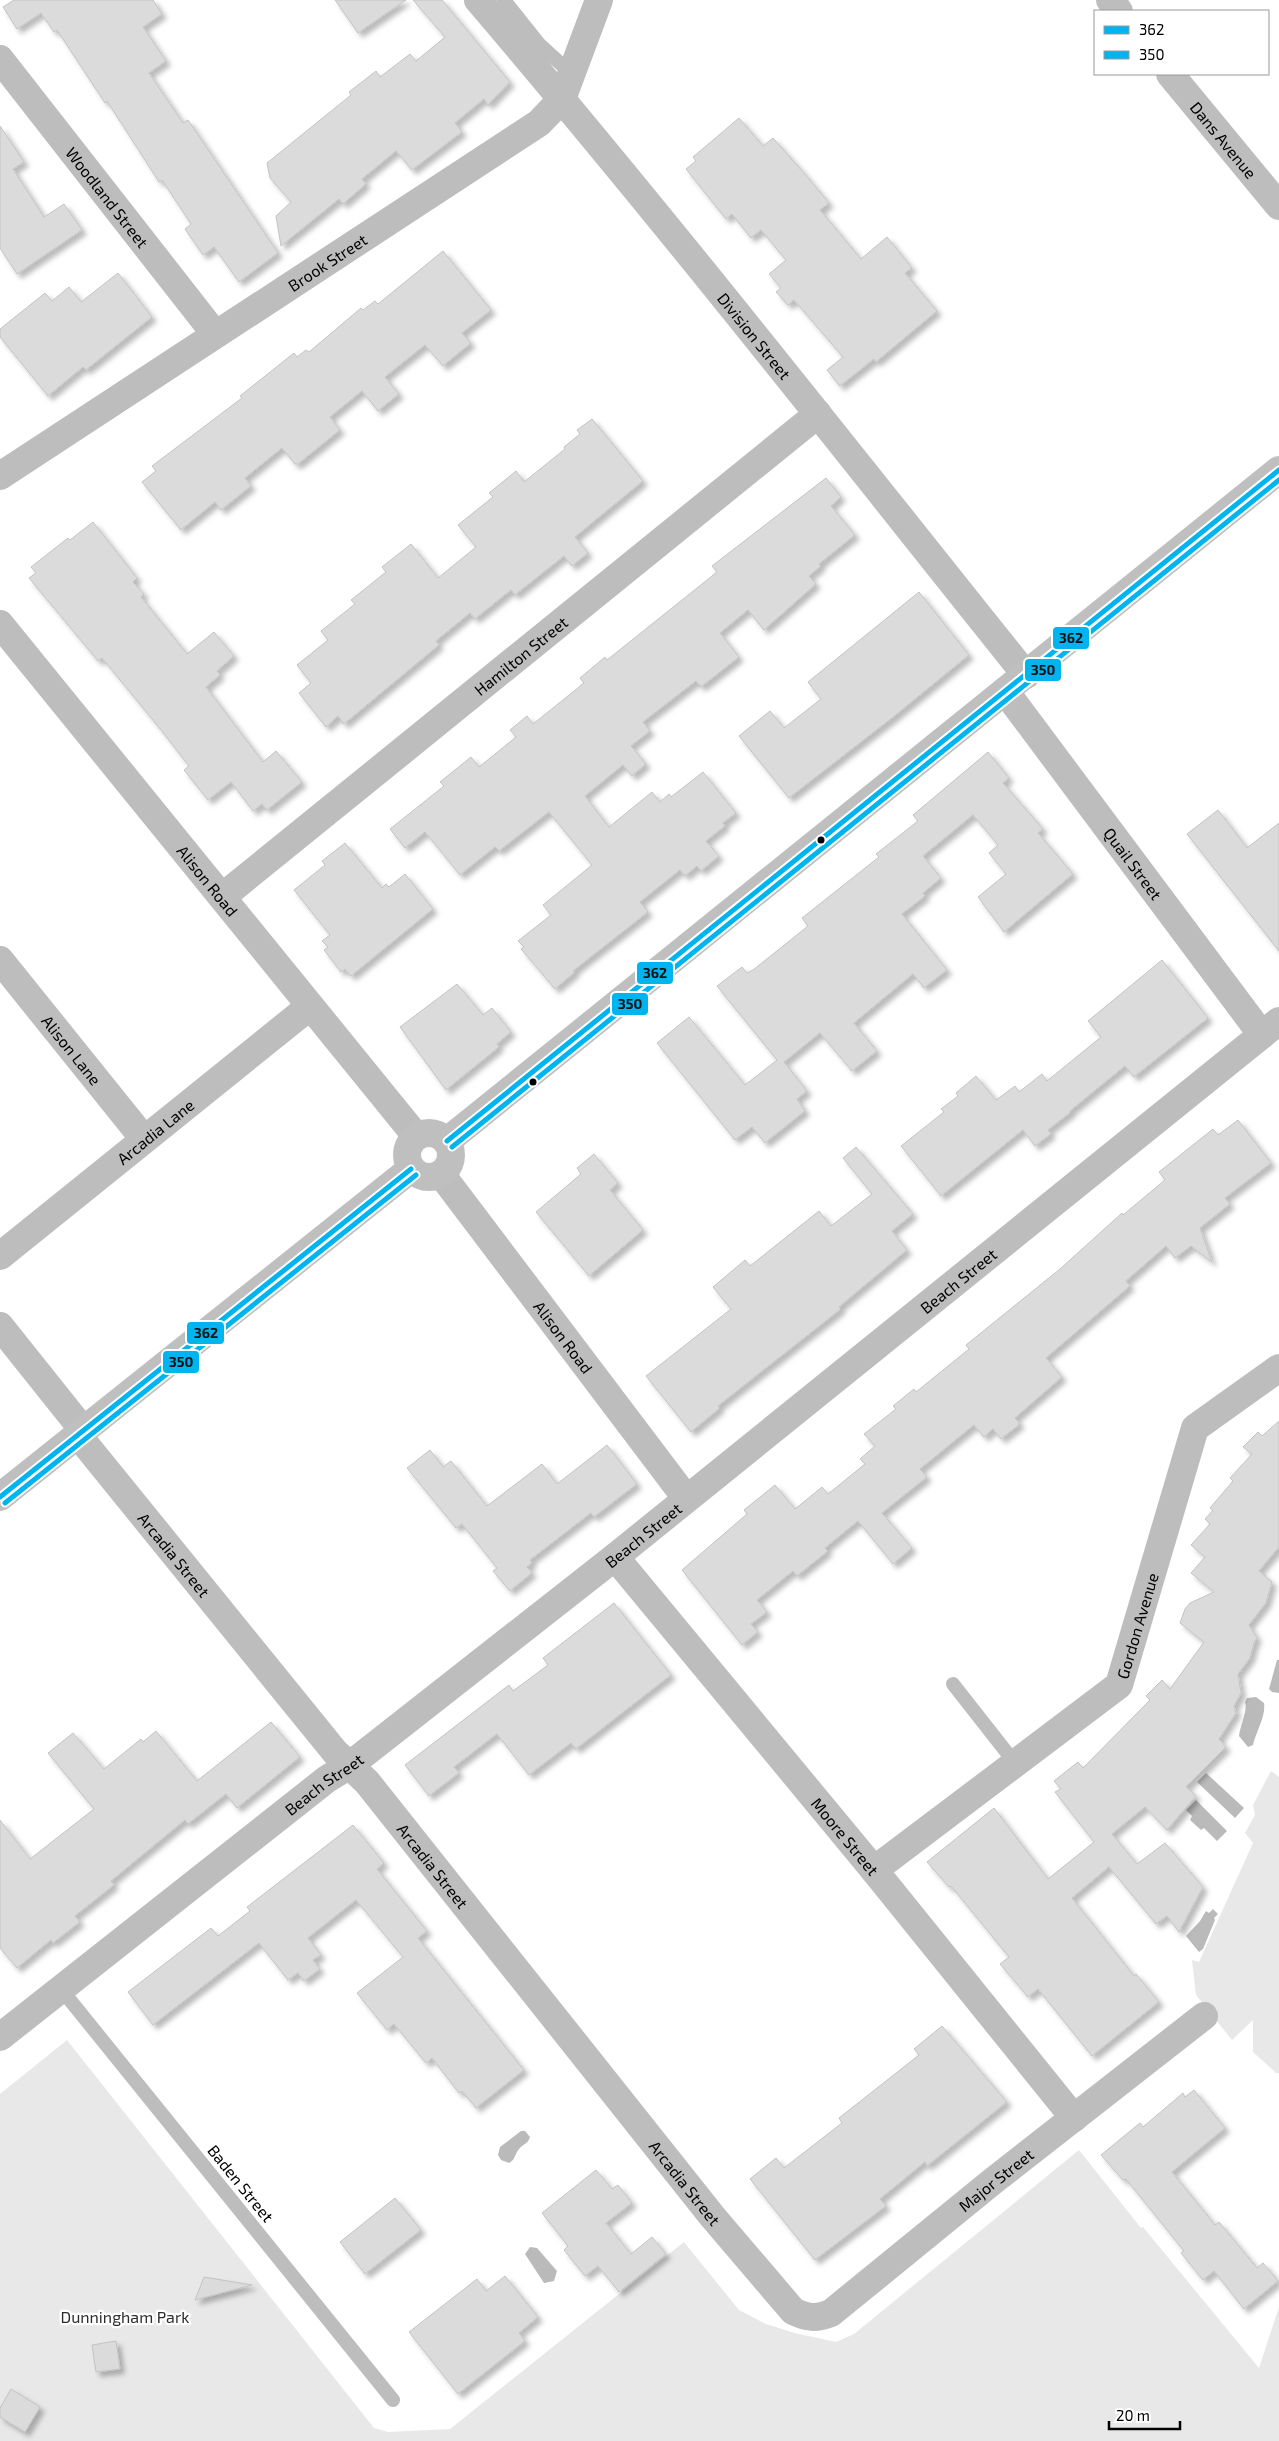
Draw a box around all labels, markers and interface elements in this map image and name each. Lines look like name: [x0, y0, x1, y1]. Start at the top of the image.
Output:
legend: [1094, 10, 1269, 75]
text: 362: [1139, 20, 1164, 38]
text: 350: [1139, 45, 1164, 63]
street label: Dans Avenue: [1187, 97, 1261, 182]
street label: Woodland Street: [63, 143, 153, 251]
street label: Brook Street: [284, 229, 370, 294]
street label: Division Street: [714, 288, 795, 383]
street label: Hamilton Street: [470, 612, 571, 699]
line badge: 362: [1052, 626, 1090, 650]
text: 362: [1059, 629, 1083, 646]
line badge: 350: [1024, 658, 1062, 682]
text: 350: [1031, 661, 1055, 678]
street label: Quail Street: [1100, 823, 1167, 903]
unlabelled marker: [816, 835, 826, 845]
street label: Alison Road: [174, 841, 242, 919]
line badge: 362: [636, 961, 674, 985]
text: 362: [643, 964, 667, 981]
line badge: 350: [611, 992, 649, 1016]
text: 350: [618, 995, 642, 1012]
street label: Alison Lane: [38, 1011, 106, 1088]
unlabelled marker: [528, 1077, 538, 1087]
street label: Arcadia Lane: [113, 1094, 197, 1168]
street label: Beach Street: [916, 1244, 1000, 1317]
street label: Alison Road: [531, 1297, 597, 1377]
line badge: 362: [186, 1321, 225, 1345]
text: 362: [194, 1324, 218, 1341]
line badge: 350: [162, 1350, 200, 1374]
text: 350: [169, 1353, 193, 1370]
street label: Beach Street: [601, 1498, 685, 1571]
street label: Arcadia Street: [135, 1508, 214, 1600]
street label: Gordon Avenue: [1112, 1570, 1161, 1681]
street label: Beach Street: [280, 1749, 367, 1819]
street label: Moore Street: [808, 1793, 883, 1879]
street label: Arcadia Street: [394, 1819, 473, 1912]
street label: Arcadia Street: [646, 2136, 725, 2229]
street label: Baden Street: [204, 2141, 278, 2225]
street label: Major Street: [954, 2144, 1037, 2215]
park label: Dunningham Park: [61, 2307, 189, 2326]
scale bar: [1109, 2398, 1180, 2430]
text: 20 m: [1116, 2406, 1150, 2424]

